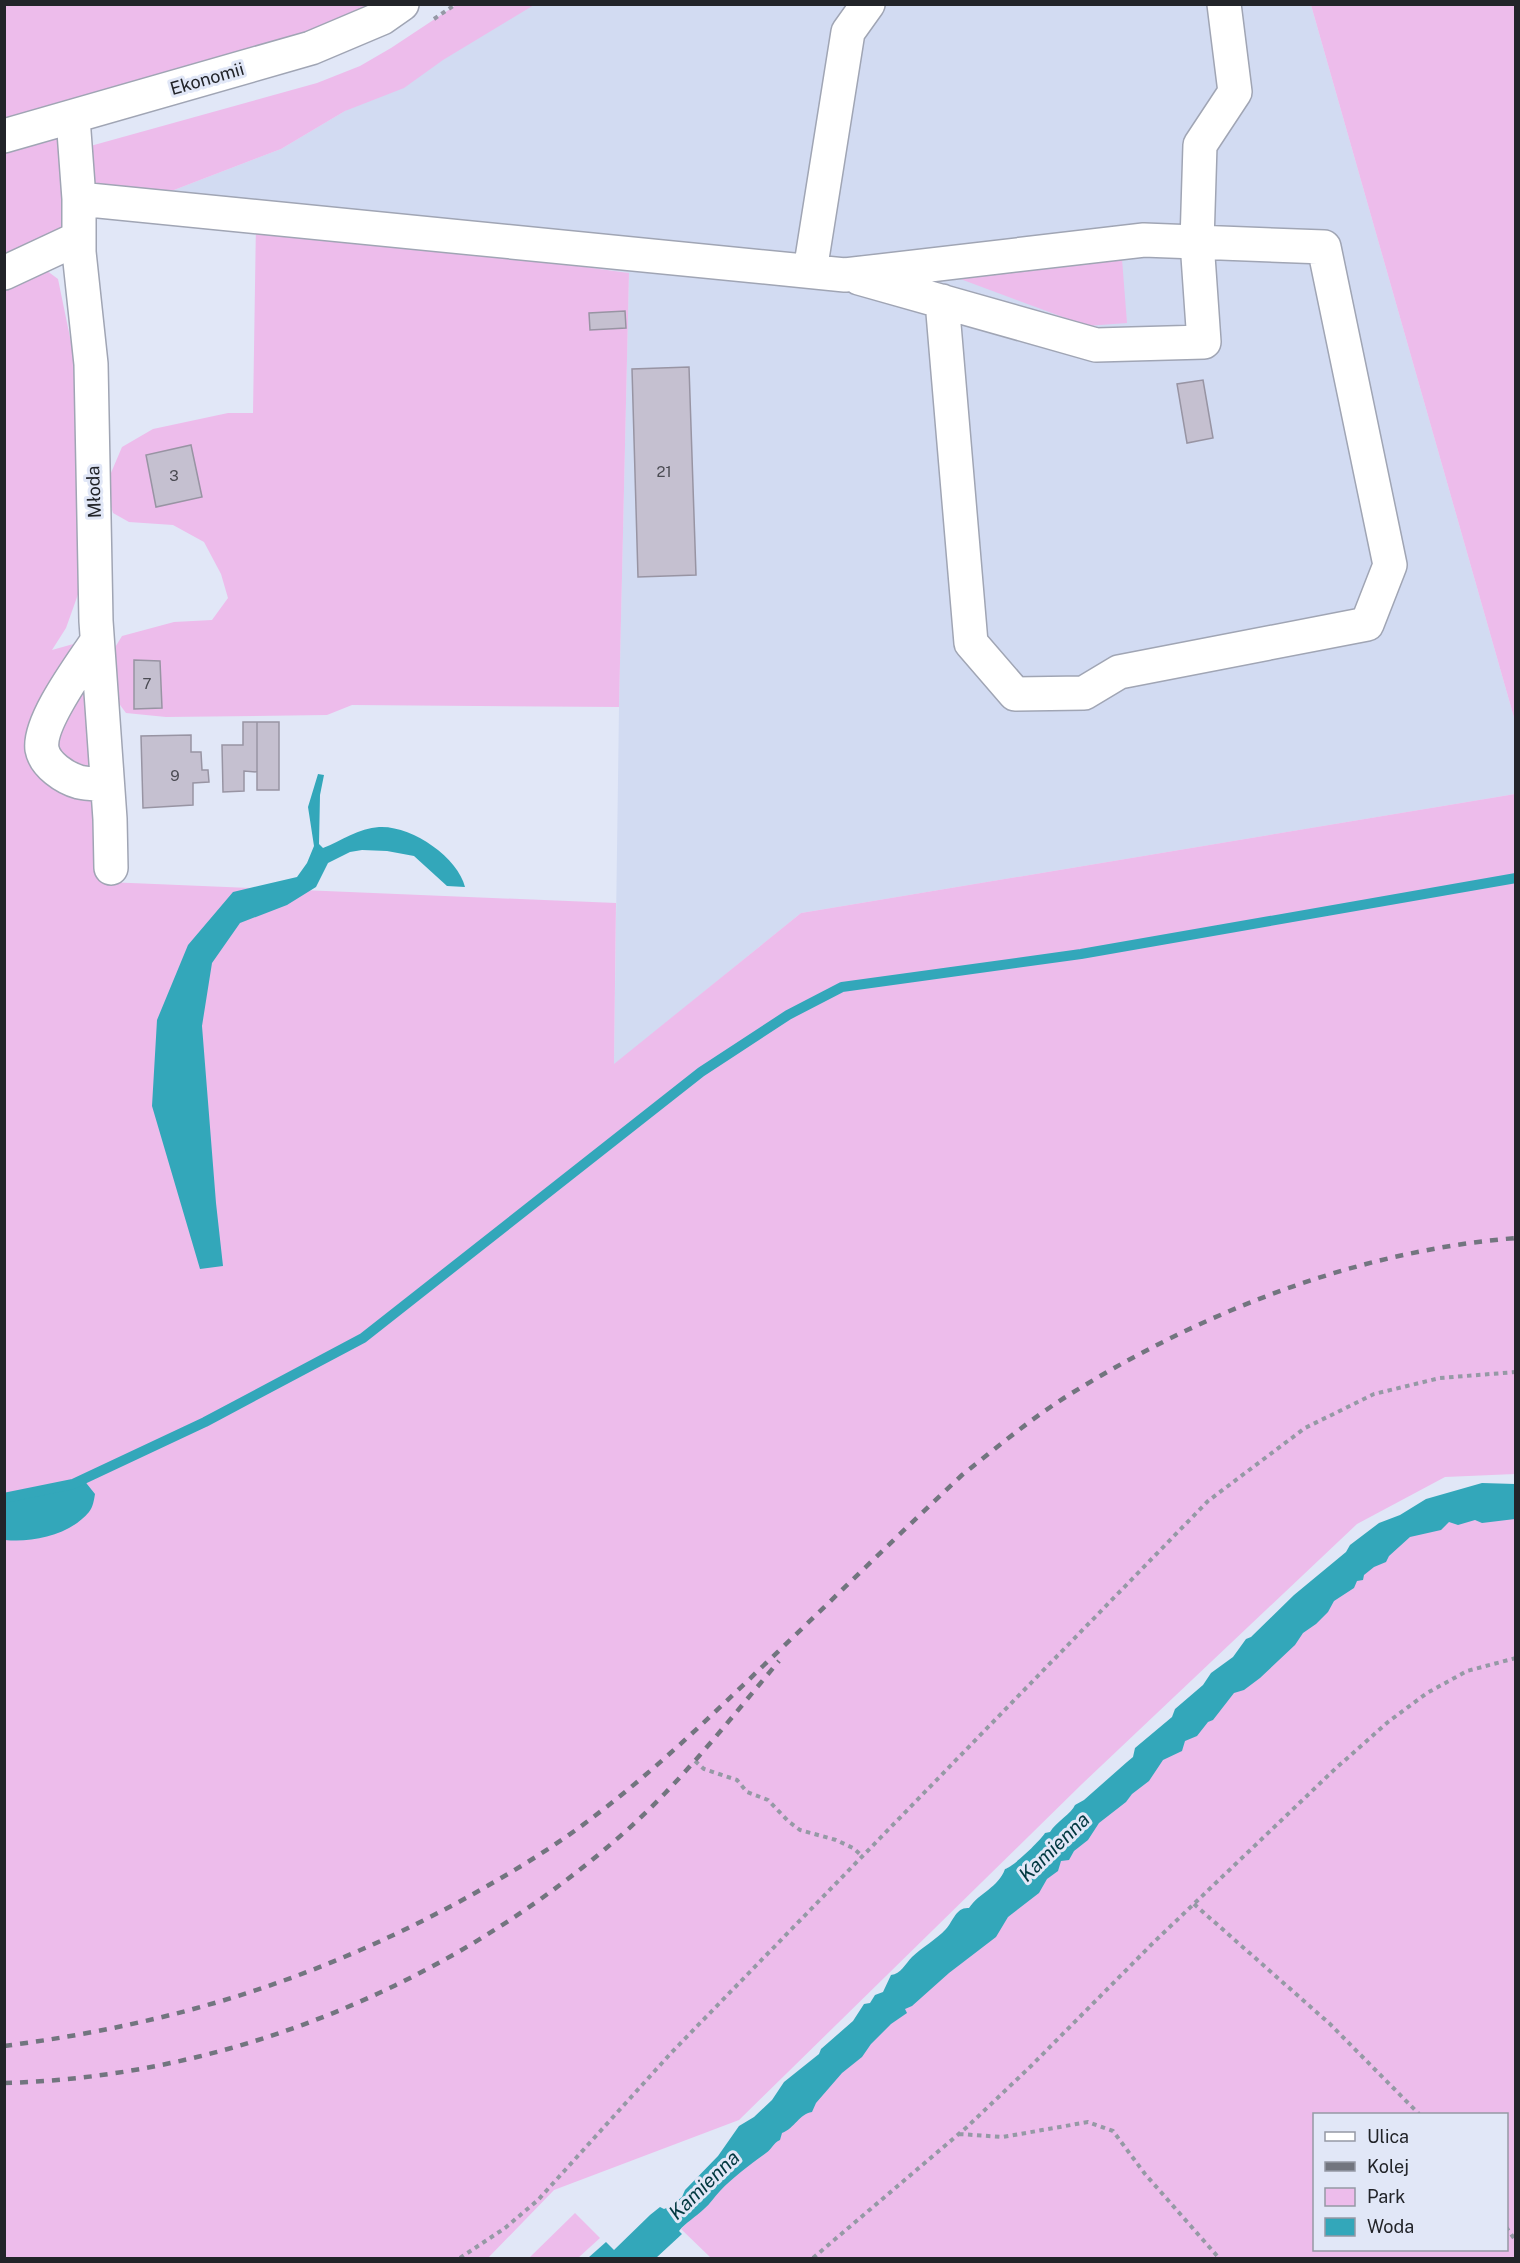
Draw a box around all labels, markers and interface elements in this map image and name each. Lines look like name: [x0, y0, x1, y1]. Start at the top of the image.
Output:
street label: Ekonomii: [167, 58, 246, 99]
house number: 21: [656, 463, 672, 480]
street label: Młoda: [82, 465, 105, 519]
house number: 3: [169, 467, 179, 484]
house number: 7: [142, 675, 152, 692]
house number: 9: [170, 767, 180, 784]
water label: Kamienna: [1014, 1807, 1094, 1887]
legend: [1313, 2113, 1508, 2251]
text: Ulica: [1367, 2126, 1409, 2147]
water label: Kamienna: [664, 2145, 744, 2225]
text: Kolej: [1367, 2156, 1409, 2177]
text: Park: [1367, 2186, 1405, 2207]
text: Woda: [1367, 2216, 1414, 2237]

